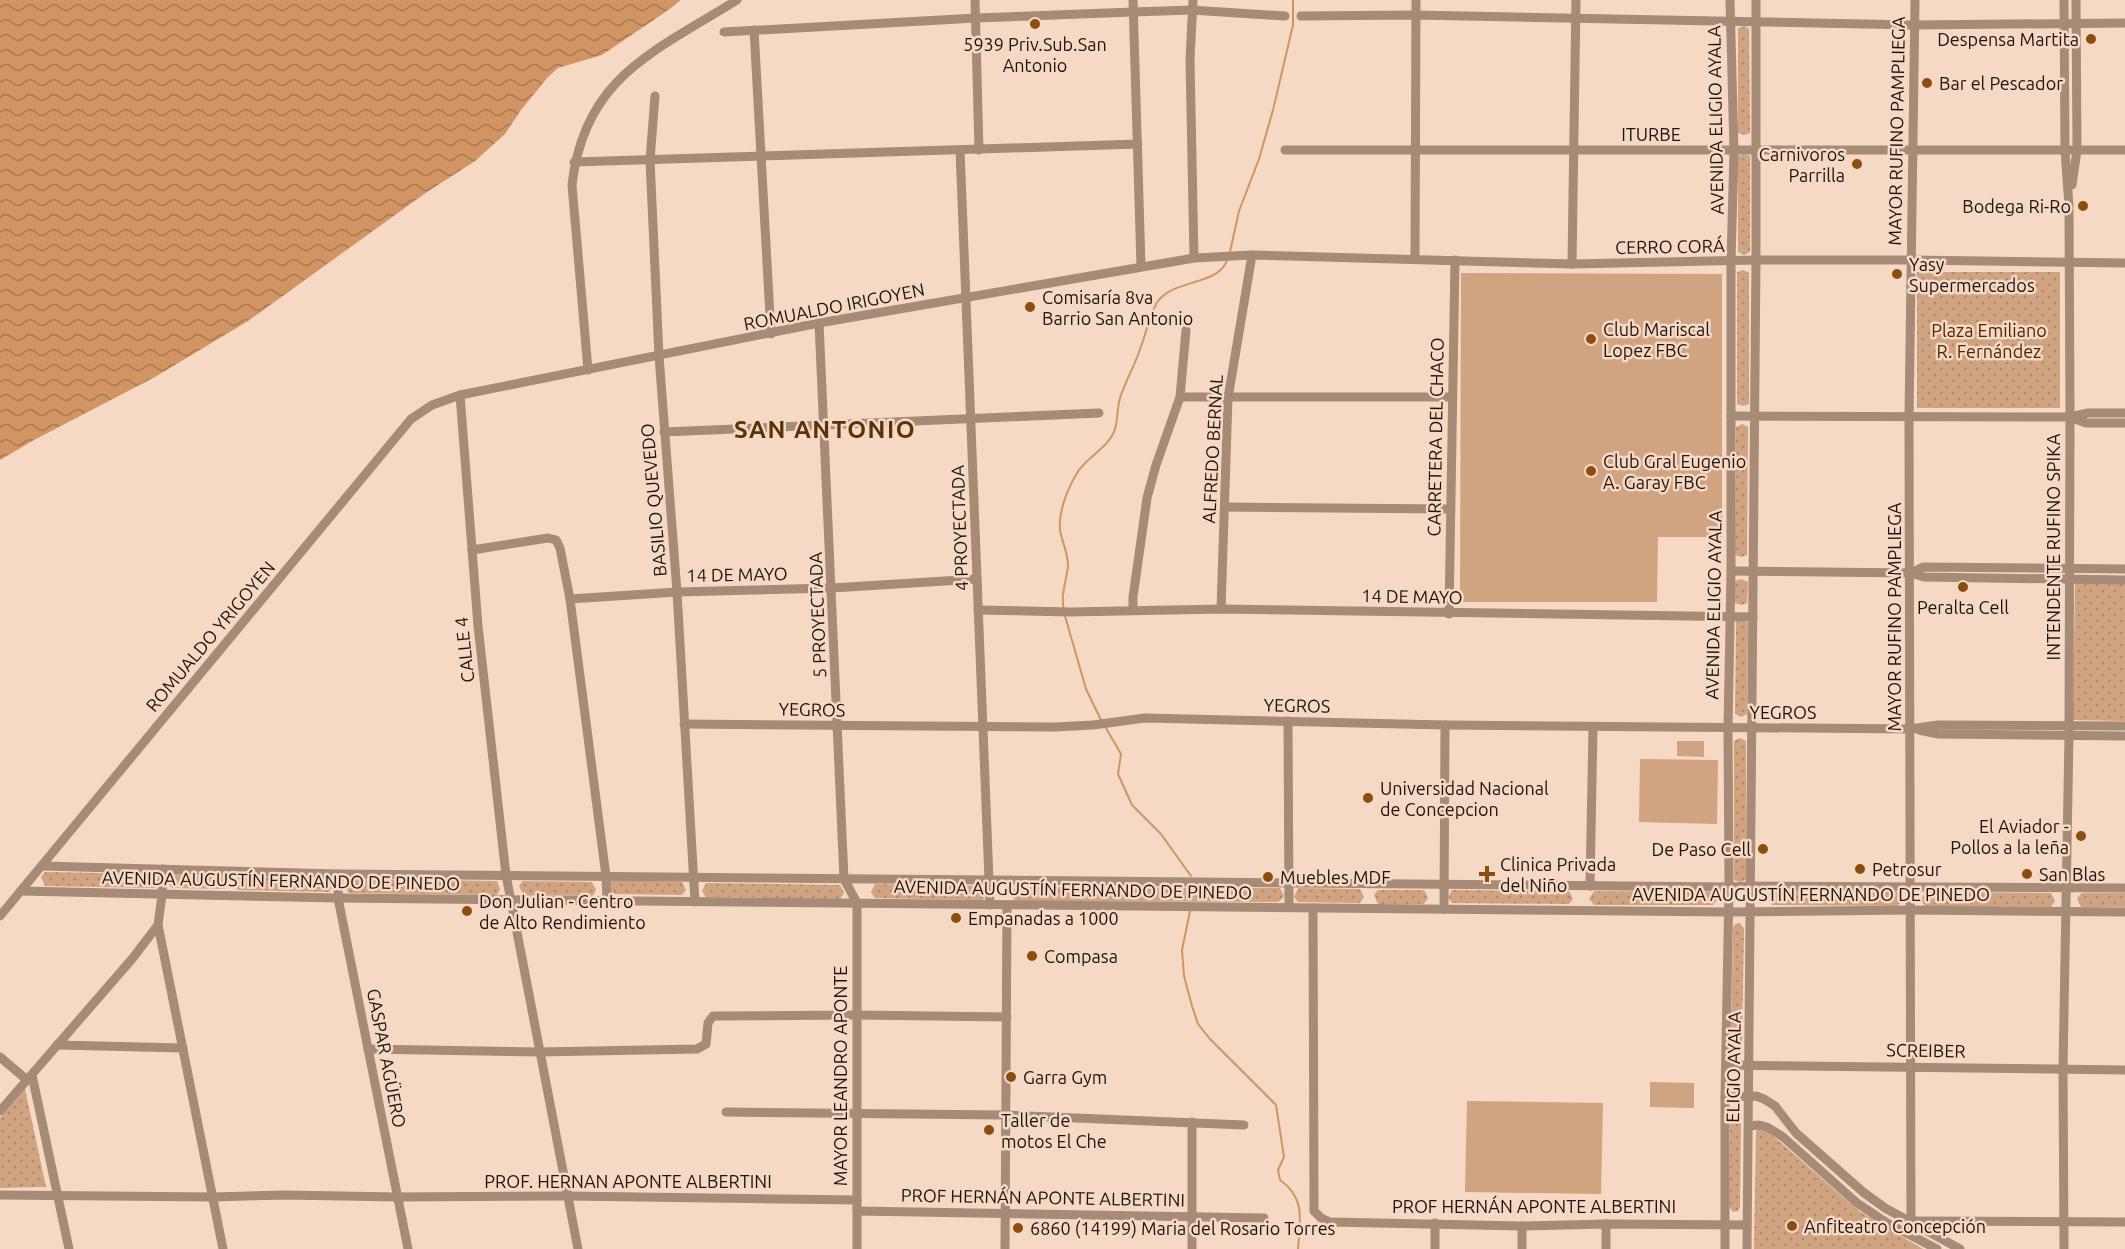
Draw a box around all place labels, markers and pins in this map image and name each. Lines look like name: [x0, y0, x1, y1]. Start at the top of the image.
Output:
marker: 5939 Priv.Sub.San Antonio: [1028, 17, 1042, 31]
place label: Despensa Martita: [1937, 29, 2079, 49]
marker: Despensa Martita: [2084, 32, 2098, 46]
place label: 5939 Priv.Sub.San Antonio: [963, 34, 1107, 75]
place label: Bar el Pescador: [1939, 73, 2063, 93]
marker: Bar el Pescador: [1920, 76, 1934, 90]
place label: Carnivoros Parrilla: [1759, 144, 1845, 185]
marker: Carnivoros Parrilla: [1850, 157, 1864, 171]
place label: Bodega Ri-Ro: [1962, 196, 2071, 216]
marker: Bodega Ri-Ro: [2076, 199, 2090, 213]
place label: Yasy Supermercados: [1909, 254, 2035, 295]
marker: Yasy Supermercados: [1890, 267, 1904, 281]
place label: Comisaría 8va Barrio San Antonio: [1042, 287, 1193, 328]
marker: Comisaría 8va Barrio San Antonio: [1023, 300, 1037, 314]
place label: Club Mariscal Lopez FBC: [1603, 319, 1710, 360]
marker: Club Mariscal Lopez FBC: [1584, 332, 1598, 346]
place label: Club Gral Eugenio A. Garay FBC: [1603, 451, 1746, 492]
marker: Club Gral Eugenio A. Garay FBC: [1584, 464, 1598, 478]
marker: Peralta Cell: [1956, 580, 1970, 594]
place label: Peralta Cell: [1917, 597, 2009, 617]
place label: Universidad Nacional de Concepcion: [1380, 778, 1549, 819]
marker: Universidad Nacional de Concepcion: [1361, 791, 1375, 805]
place label: El Aviador - Pollos a la leña: [1950, 816, 2069, 857]
marker: El Aviador - Pollos a la leña: [2074, 829, 2088, 843]
place label: De Paso Cell: [1652, 839, 1751, 859]
marker: De Paso Cell: [1756, 842, 1770, 856]
place label: Clinica Privada del Niño: [1500, 854, 1616, 895]
place label: Petrosur: [1872, 859, 1942, 879]
marker: Petrosur: [1853, 862, 1867, 876]
place label: San Blas: [2039, 864, 2106, 884]
marker: Clinica Privada del Niño: [1478, 865, 1496, 883]
place label: Muebles MDF: [1280, 867, 1391, 887]
marker: San Blas: [2020, 867, 2034, 881]
marker: Muebles MDF: [1261, 870, 1275, 884]
place label: Don Julian - Centro de Alto Rendimiento: [479, 891, 646, 932]
marker: Don Julian - Centro de Alto Rendimiento: [460, 904, 474, 918]
place label: Empanadas a 1000: [968, 908, 1119, 928]
marker: Empanadas a 1000: [949, 911, 963, 925]
place label: Compasa: [1044, 946, 1118, 966]
marker: Compasa: [1025, 949, 1039, 963]
place label: Garra Gym: [1023, 1067, 1107, 1087]
marker: Garra Gym: [1004, 1070, 1018, 1084]
place label: Taller de motos El Che: [1001, 1110, 1107, 1151]
marker: Taller de motos El Che: [982, 1123, 996, 1137]
place label: Anfiteatro Concepción: [1804, 1216, 1986, 1236]
place label: 6860 (14199) Maria del Rosario Torres: [1030, 1218, 1336, 1239]
marker: Anfiteatro Concepción: [1785, 1219, 1799, 1233]
marker: 6860 (14199) Maria del Rosario Torres: [1011, 1221, 1025, 1235]

